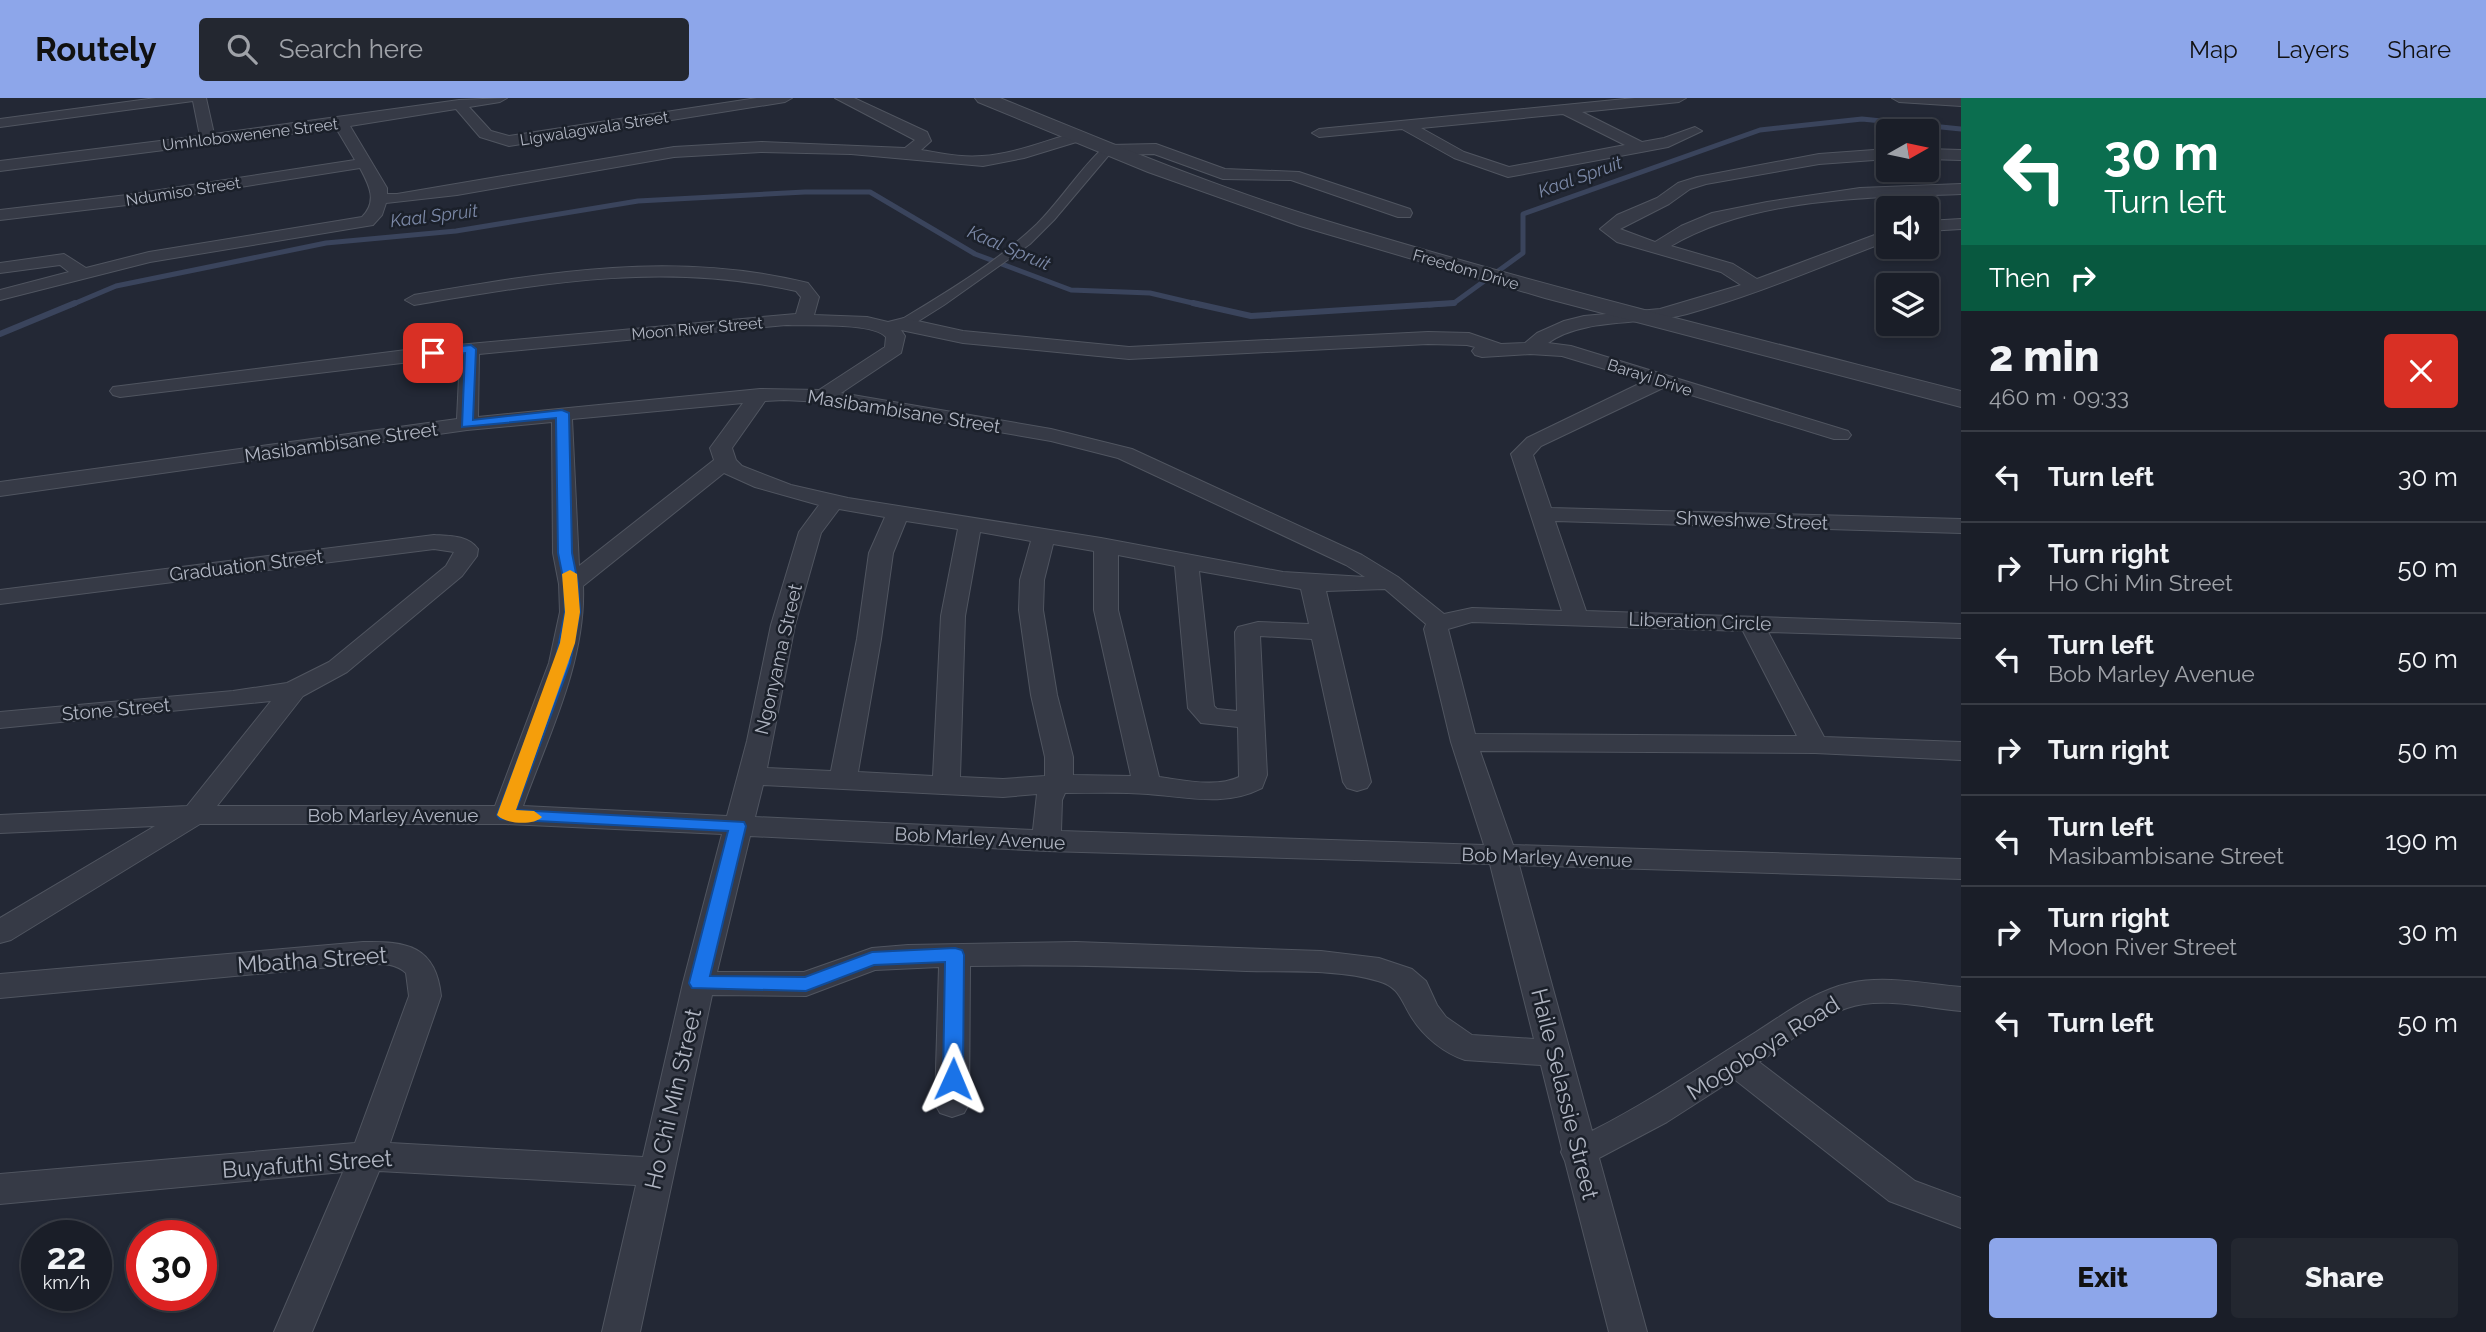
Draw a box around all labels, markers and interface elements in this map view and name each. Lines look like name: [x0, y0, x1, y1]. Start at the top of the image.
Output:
search box: [199, 18, 689, 81]
text: Routely: [35, 30, 157, 69]
icon: search: [223, 30, 261, 68]
text: Search here: [279, 34, 423, 64]
text: Map: [2189, 35, 2238, 64]
text: Layers: [2276, 35, 2349, 64]
text: Share: [2387, 35, 2451, 64]
street label: Ligwalagwala Street: [518, 107, 670, 150]
street label: Umhlobowenene Street: [161, 114, 340, 155]
north arrow: [1876, 119, 1939, 182]
map controls: [1876, 119, 1939, 336]
text: 30 m: [2104, 124, 2219, 181]
icon: left: [1989, 126, 2080, 217]
water label: Kaal Spruit: [1535, 152, 1625, 201]
street label: Ndumiso Street: [125, 173, 242, 210]
text: Turn left: [2104, 183, 2226, 220]
button: sound: [1876, 196, 1939, 259]
water label: Kaal Spruit: [389, 200, 479, 231]
water label: Kaal Spruit: [965, 221, 1054, 274]
street label: Freedom Drive: [1411, 245, 1521, 294]
icon: right: [2064, 259, 2102, 297]
text: Then: [1989, 263, 2050, 293]
button: layers: [1876, 273, 1939, 336]
street label: Moon River Street: [631, 313, 764, 344]
pin: [403, 323, 463, 383]
text: 2 min: [1989, 332, 2099, 381]
icon: arrive: [414, 334, 452, 372]
button: close: [2384, 334, 2458, 408]
street label: Barayi Drive: [1605, 355, 1695, 400]
text: 460 m · 09:33: [1989, 383, 2129, 410]
street label: Masibambisane Street: [806, 385, 1003, 437]
street label: Masibambisane Street: [243, 417, 440, 466]
icon: left: [1989, 458, 2027, 496]
text: Turn left: [2048, 462, 2154, 492]
text: 30 m: [2398, 462, 2458, 492]
street label: Shweshwe Street: [1675, 506, 1829, 534]
text: Turn right: [2048, 539, 2169, 569]
street label: Graduation Street: [168, 545, 325, 585]
icon: right: [1989, 549, 2027, 587]
text: 50 m: [2397, 553, 2458, 583]
text: Ho Chi Min Street: [2048, 569, 2233, 596]
street label: Ngonyama Street: [750, 581, 806, 737]
street label: Liberation Circle: [1628, 608, 1772, 634]
text: Turn left: [2048, 630, 2154, 660]
icon: left: [1989, 640, 2027, 678]
text: 50 m: [2397, 644, 2458, 674]
text: Bob Marley Avenue: [2048, 660, 2255, 687]
street label: Stone Street: [61, 693, 172, 725]
icon: right: [1989, 731, 2027, 769]
text: Turn right: [2048, 735, 2169, 765]
text: 50 m: [2397, 735, 2458, 765]
street label: Bob Marley Avenue: [308, 804, 478, 826]
text: Turn left: [2048, 812, 2154, 842]
icon: left: [1989, 822, 2027, 860]
street label: Bob Marley Avenue: [894, 823, 1066, 853]
text: 190 m: [2385, 826, 2458, 856]
text: Masibambisane Street: [2048, 842, 2284, 869]
street label: Bob Marley Avenue: [1461, 843, 1633, 871]
text: Turn right: [2048, 903, 2169, 933]
icon: right: [1989, 913, 2027, 951]
text: 30 m: [2398, 917, 2458, 947]
text: Moon River Street: [2048, 933, 2237, 960]
street label: Mbatha Street: [236, 941, 388, 978]
street label: Haile Selassie Street: [1526, 986, 1605, 1203]
street label: Mogoboya Road: [1681, 990, 1844, 1105]
icon: left: [1989, 1004, 2027, 1042]
street label: Ho Chi Min Street: [639, 1006, 706, 1192]
text: Turn left: [2048, 1008, 2154, 1038]
text: 50 m: [2397, 1008, 2458, 1038]
position arrow: [916, 1042, 990, 1116]
street label: Buyafuthi Street: [221, 1144, 393, 1183]
speed limit sign: 30: [126, 1220, 217, 1311]
text: 22: [47, 1236, 86, 1277]
button: Exit: [1989, 1238, 2217, 1318]
button: Share: [2231, 1238, 2458, 1318]
text: km/h: [43, 1272, 90, 1293]

